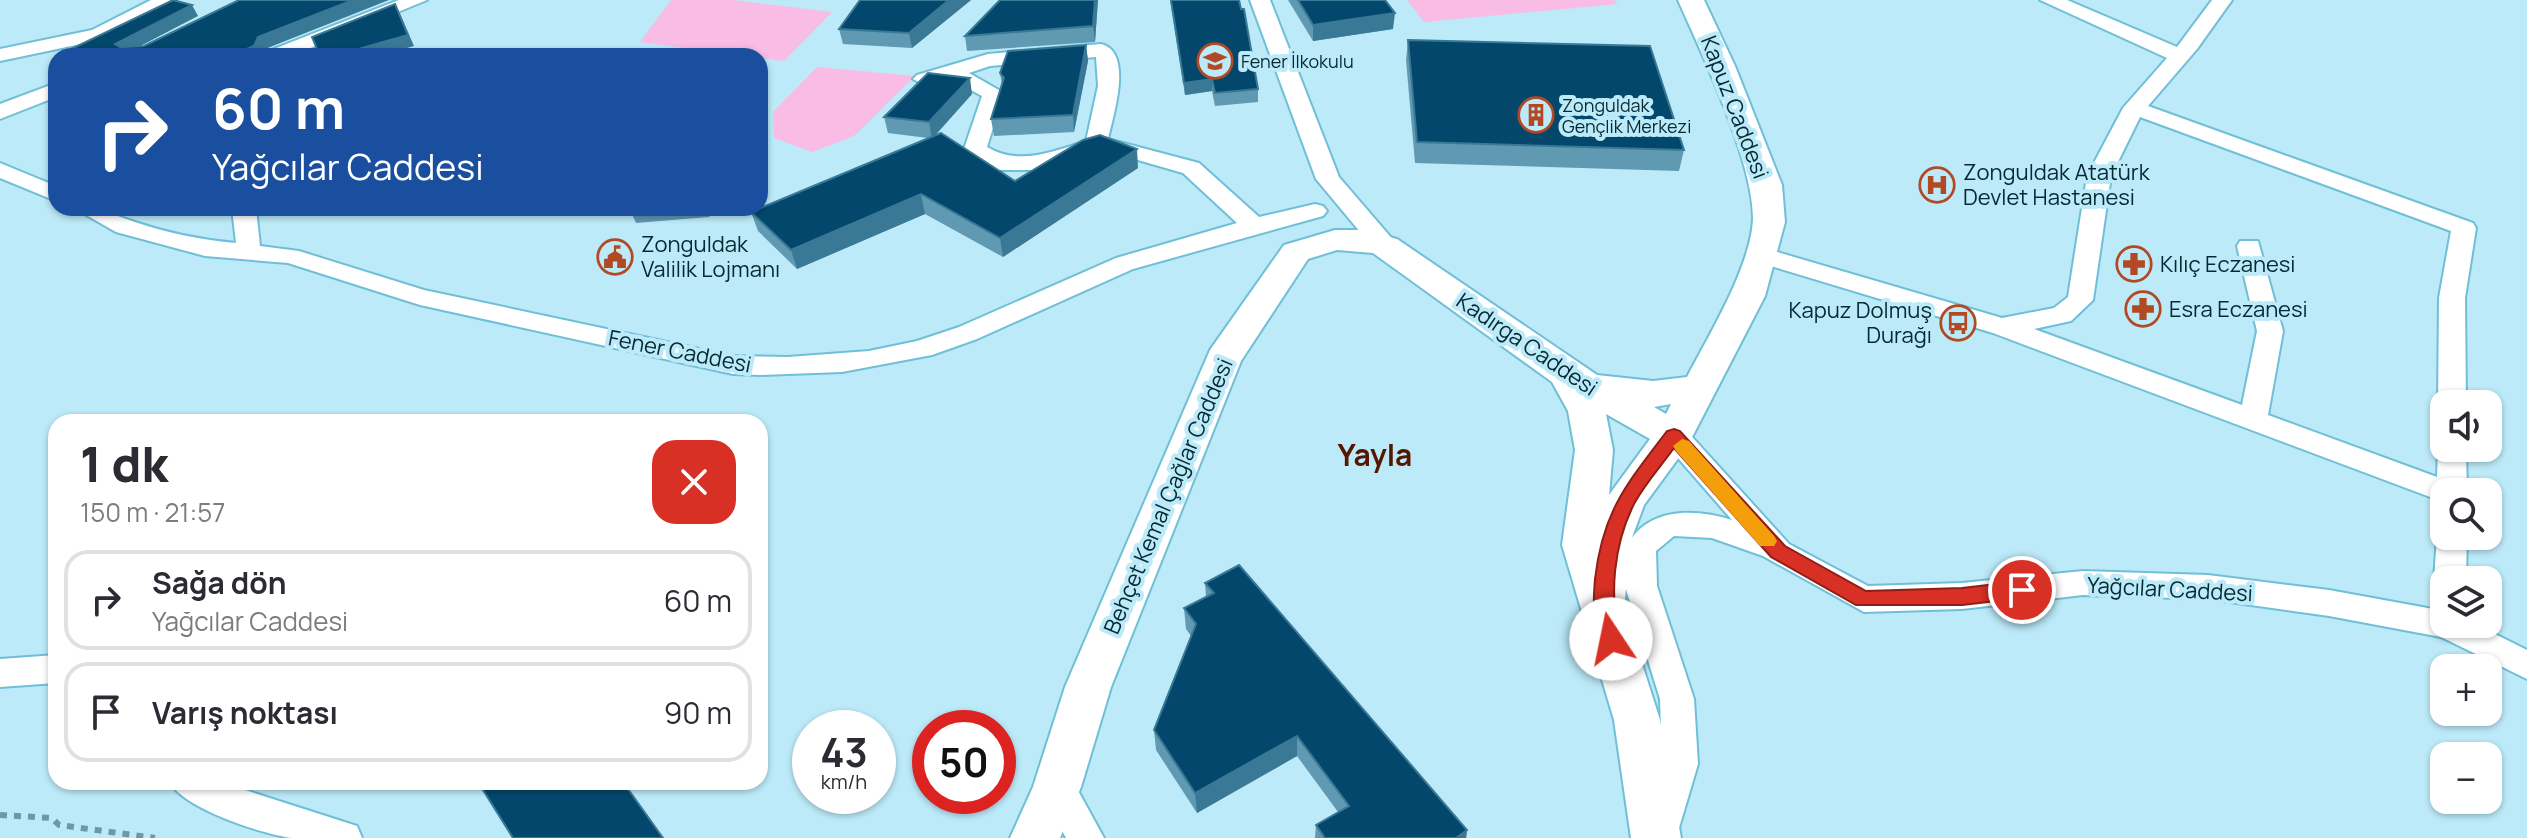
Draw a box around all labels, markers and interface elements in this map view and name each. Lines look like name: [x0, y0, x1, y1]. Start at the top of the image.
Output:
street label: Kapuz Caddesi: [1694, 31, 1776, 183]
school or university icon: Fener İlkokulu: [1196, 42, 1234, 80]
place label: Fener İlkokulu: [1241, 49, 1354, 73]
text: 60 m: [212, 69, 345, 146]
icon: right: [80, 80, 184, 184]
place label: Zonguldak Gençlik Merkezi: [1562, 93, 1691, 138]
building icon: Zonguldak Gençlik Merkezi: [1517, 96, 1555, 134]
text: Yağcılar Caddesi: [212, 142, 484, 191]
place label: Zonguldak Atatürk Devlet Hastanesi: [1963, 157, 2151, 212]
hospital icon: Zonguldak Atatürk Devlet Hastanesi: [1918, 166, 1956, 204]
place label: Zonguldak Valilik Lojmanı: [641, 229, 780, 284]
public building icon: Zonguldak Valilik Lojmanı: [596, 238, 634, 276]
pharmacy icon: Kılıç Eczanesi: [2115, 245, 2153, 283]
place label: Kılıç Eczanesi: [2160, 249, 2296, 279]
street label: Kadırga Caddesi: [1451, 286, 1603, 402]
pharmacy icon: Esra Eczanesi: [2124, 290, 2162, 328]
place label: Esra Eczanesi: [2169, 294, 2308, 324]
place label: Kapuz Dolmuş Durağı: [1788, 295, 1932, 350]
bus stop icon: Kapuz Dolmuş Durağı: [1939, 304, 1977, 342]
street label: Fener Caddesi: [606, 322, 754, 380]
street label: Behçet Kemal Çağlar Caddesi: [1096, 354, 1240, 638]
map controls: [2430, 390, 2502, 814]
button: sound: [2430, 390, 2502, 462]
text: 1 dk: [80, 431, 168, 496]
district label: Yayla: [1338, 434, 1412, 475]
button: close: [652, 440, 736, 524]
button: search: [2430, 478, 2502, 550]
text: 150 m · 21:57: [80, 494, 225, 530]
pin: [1988, 556, 2056, 624]
text: Sağa dön: [152, 562, 287, 603]
button: layers: [2430, 566, 2502, 638]
icon: arrive: [2000, 568, 2044, 612]
street label: Yağcılar Caddesi: [2086, 570, 2254, 608]
icon: right: [84, 578, 128, 622]
text: 60 m: [664, 580, 732, 621]
position arrow: [1569, 597, 1653, 681]
text: Yağcılar Caddesi: [152, 603, 348, 639]
button: +: [2430, 654, 2502, 726]
icon: arrive: [84, 690, 128, 734]
text: Varış noktası: [152, 692, 338, 733]
text: 90 m: [664, 692, 732, 733]
speed limit sign: 50: [912, 710, 1016, 814]
text: 43: [820, 724, 868, 779]
button: −: [2430, 742, 2502, 814]
text: km/h: [821, 768, 867, 795]

